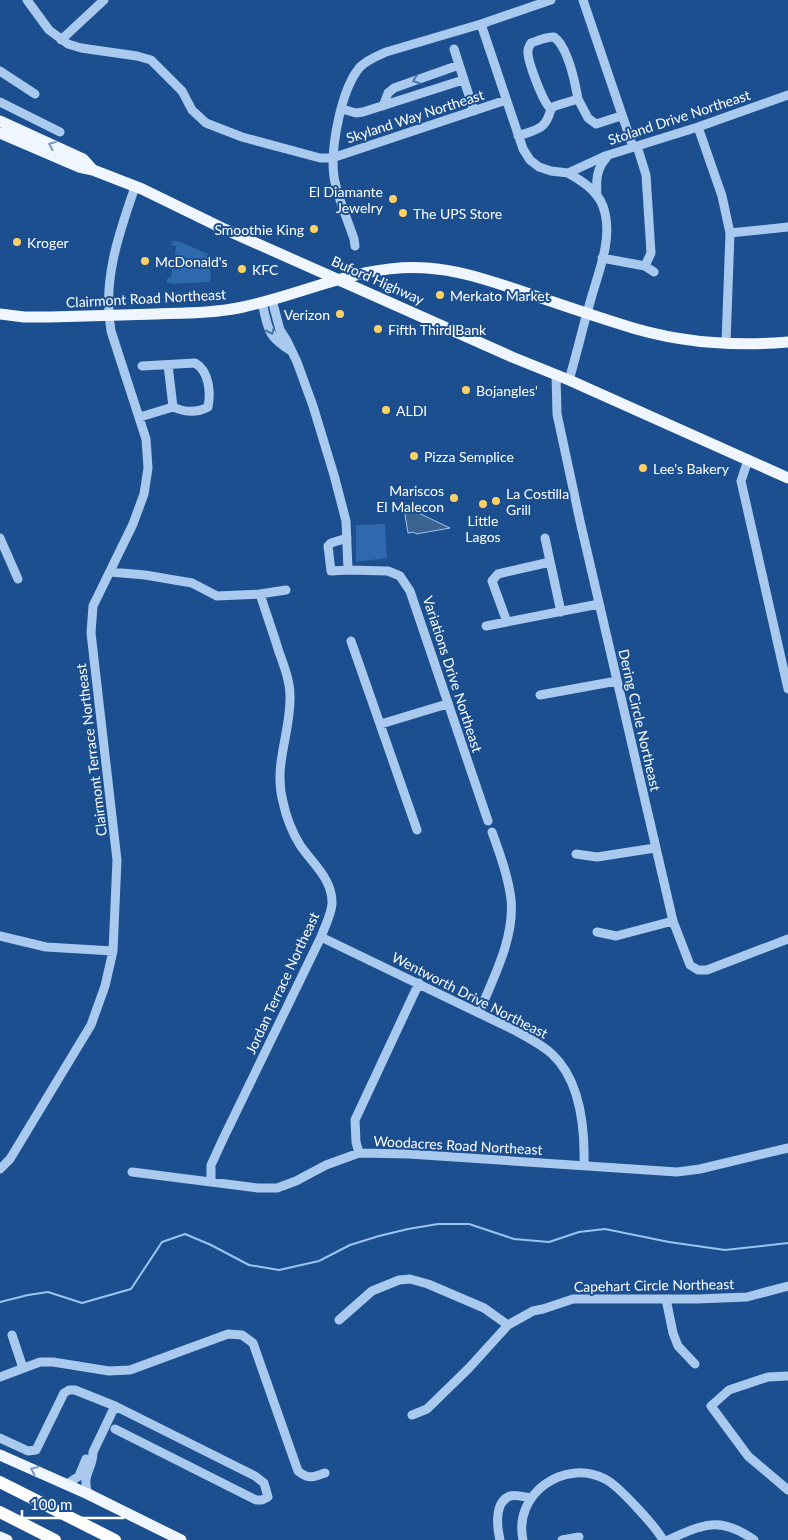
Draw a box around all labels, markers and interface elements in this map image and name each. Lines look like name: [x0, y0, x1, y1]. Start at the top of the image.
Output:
one-way arrow: [413, 74, 421, 84]
street label: Skyland Way Northeast: [344, 86, 486, 146]
street label: Stoland Drive Northeast: [606, 86, 752, 148]
one-way arrow: [48, 140, 57, 151]
place label: El Diamante Jewelry: [309, 183, 384, 216]
marker: El Diamante Jewelry: [387, 193, 399, 205]
place label: The UPS Store: [413, 205, 502, 222]
marker: The UPS Store: [397, 207, 409, 219]
place label: Smoothie King: [214, 221, 304, 238]
marker: Smoothie King: [308, 223, 320, 235]
place label: Kroger: [27, 234, 69, 251]
marker: Kroger: [11, 236, 23, 248]
street label: Buford Highway: [329, 252, 428, 308]
place label: McDonald's: [155, 253, 228, 270]
marker: McDonald's: [139, 255, 151, 267]
place label: KFC: [252, 261, 279, 278]
marker: KFC: [236, 263, 248, 275]
street label: Clairmont Road Northeast: [66, 285, 226, 311]
place label: Merkato Market: [450, 287, 550, 304]
marker: Merkato Market: [434, 289, 446, 301]
place label: Verizon: [284, 306, 330, 323]
marker: Verizon: [334, 308, 346, 320]
place label: Fifth Third Bank: [388, 321, 487, 338]
marker: Fifth Third Bank: [372, 323, 384, 335]
one-way arrow: [264, 326, 275, 335]
place label: Bojangles': [476, 382, 538, 399]
marker: Bojangles': [460, 384, 472, 396]
place label: ALDI: [396, 402, 427, 419]
marker: ALDI: [380, 404, 392, 416]
place label: Pizza Semplice: [424, 448, 514, 465]
marker: Pizza Semplice: [408, 450, 420, 462]
place label: Lee's Bakery: [653, 460, 730, 477]
marker: Lee's Bakery: [637, 462, 649, 474]
place label: Mariscos El Malecon: [376, 482, 444, 515]
place label: La Costilla Grill: [506, 485, 569, 518]
marker: Mariscos El Malecon: [448, 492, 460, 504]
marker: La Costilla Grill: [490, 495, 502, 507]
marker: Little Lagos: [477, 498, 489, 510]
place label: Little Lagos: [465, 512, 501, 545]
street label: Variations Drive Northeast: [420, 594, 486, 754]
street label: Dering Circle Northeast: [615, 647, 665, 793]
street label: Clairmont Terrace Northeast: [72, 663, 110, 837]
street label: Jordan Terrace Northeast: [242, 909, 322, 1057]
street label: Wentworth Drive Northeast: [389, 948, 551, 1042]
street label: Woodacres Road Northeast: [373, 1132, 543, 1158]
street label: Capehart Circle Northeast: [574, 1275, 734, 1295]
one-way arrow: [30, 1466, 39, 1477]
scale bar: [22, 1488, 124, 1520]
text: 100 m: [30, 1495, 72, 1513]

